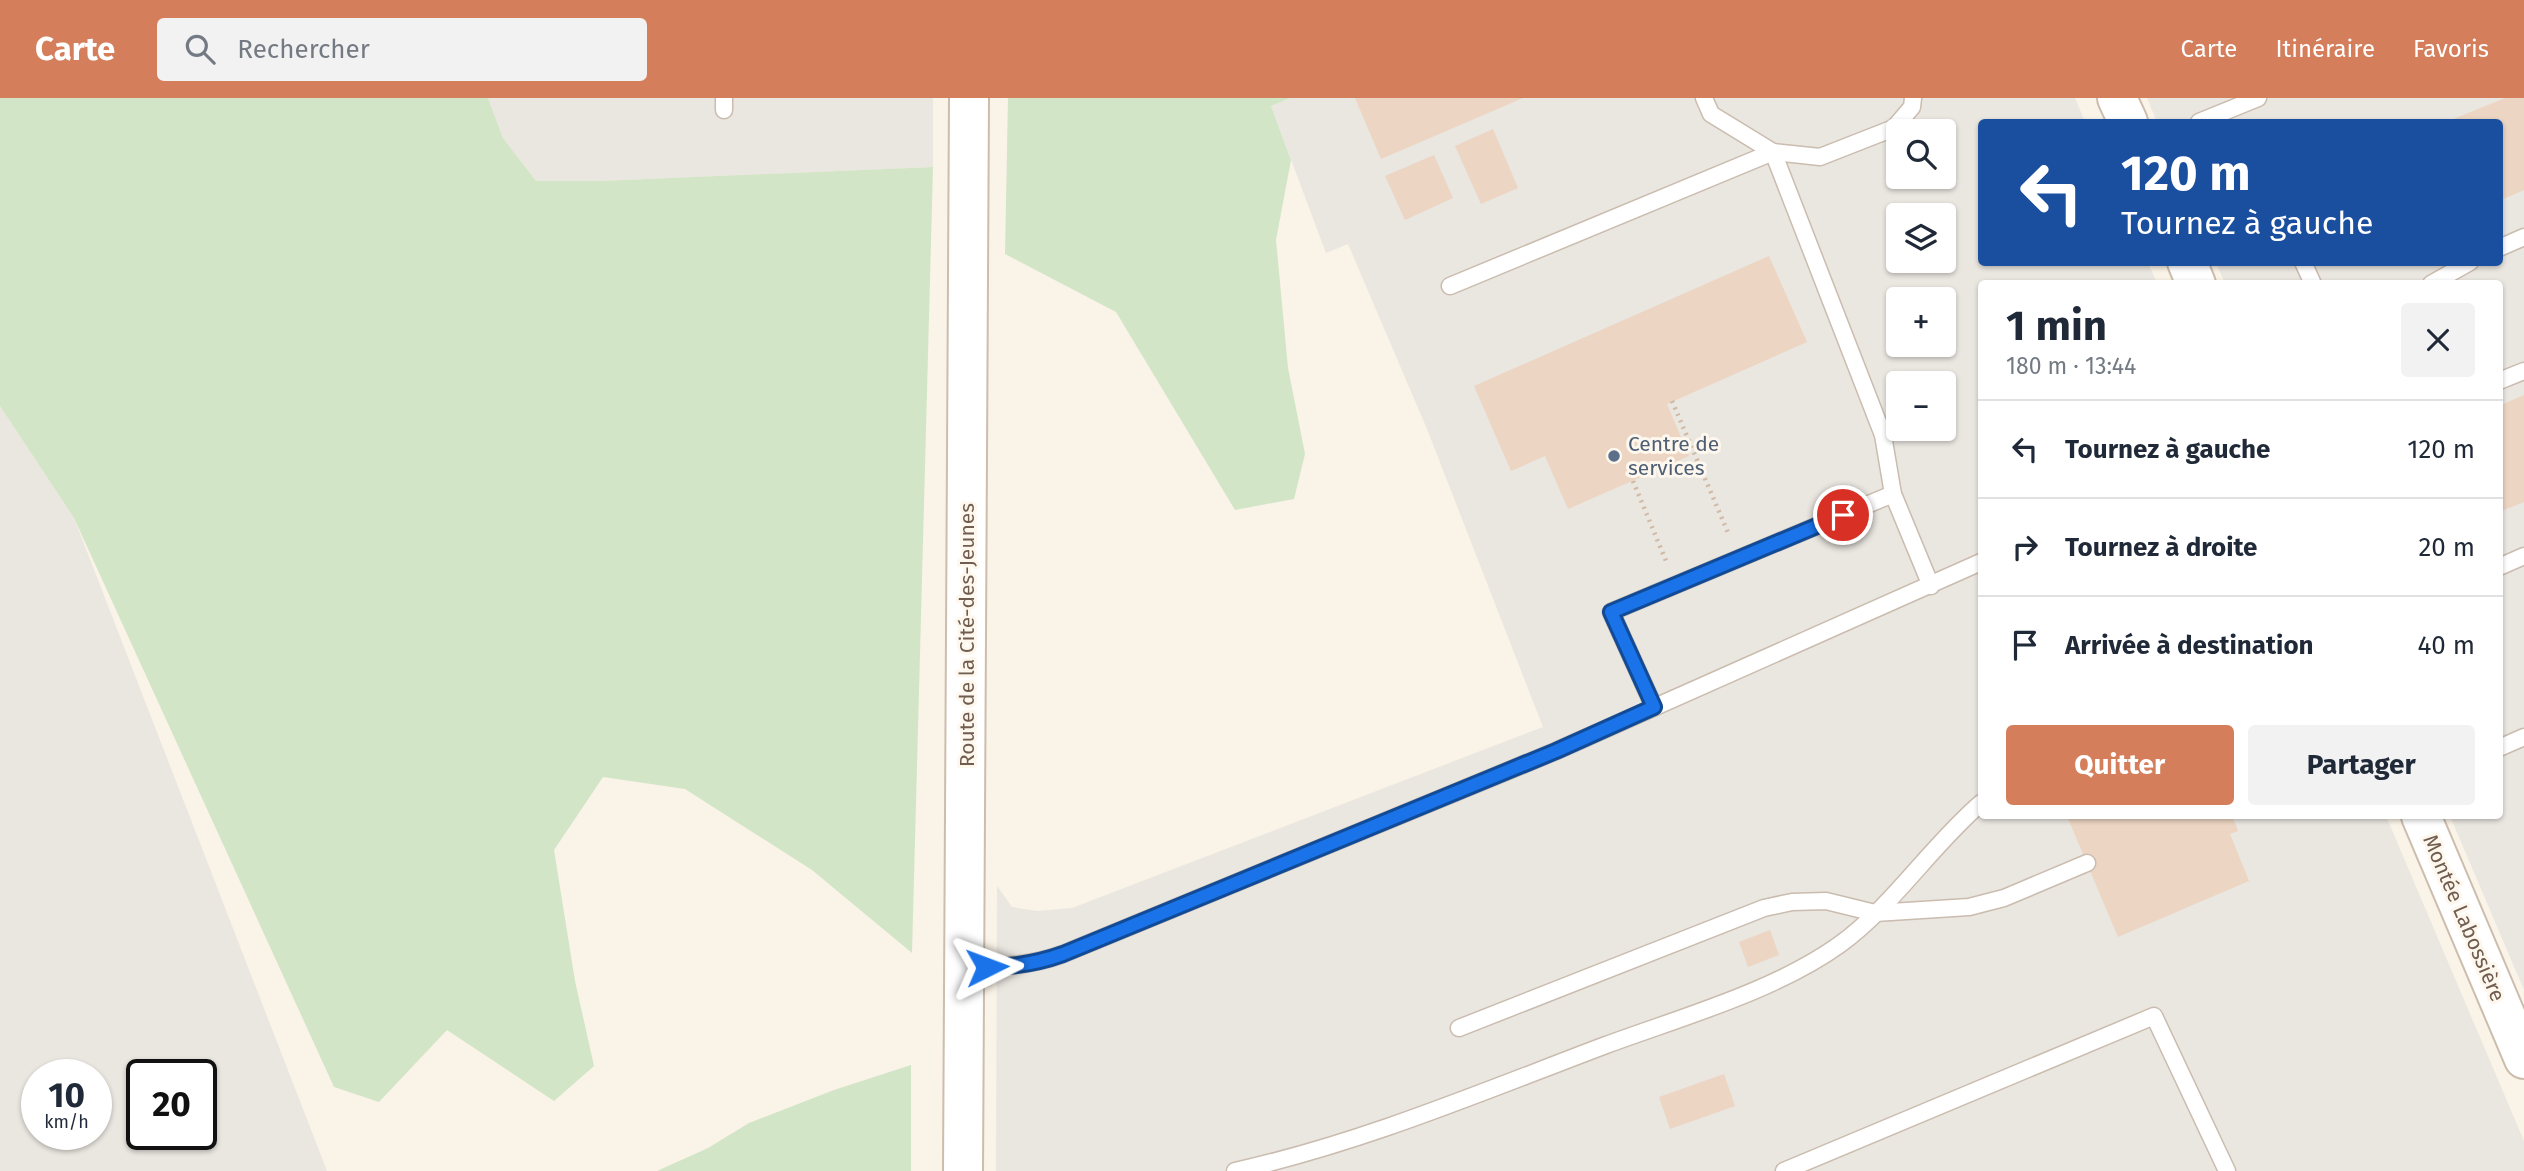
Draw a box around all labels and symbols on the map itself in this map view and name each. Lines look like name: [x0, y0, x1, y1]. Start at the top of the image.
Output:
place label: Centre de services: [1628, 431, 1719, 481]
marker: Centre de services: [1606, 448, 1622, 464]
pin: [1813, 485, 1873, 545]
street label: Route de la Cité-des-Jeunes: [954, 503, 980, 767]
street label: Montée Labossière: [2417, 831, 2511, 1005]
position arrow: [950, 930, 1024, 1004]
speed limit sign: 20: [126, 1059, 217, 1150]

